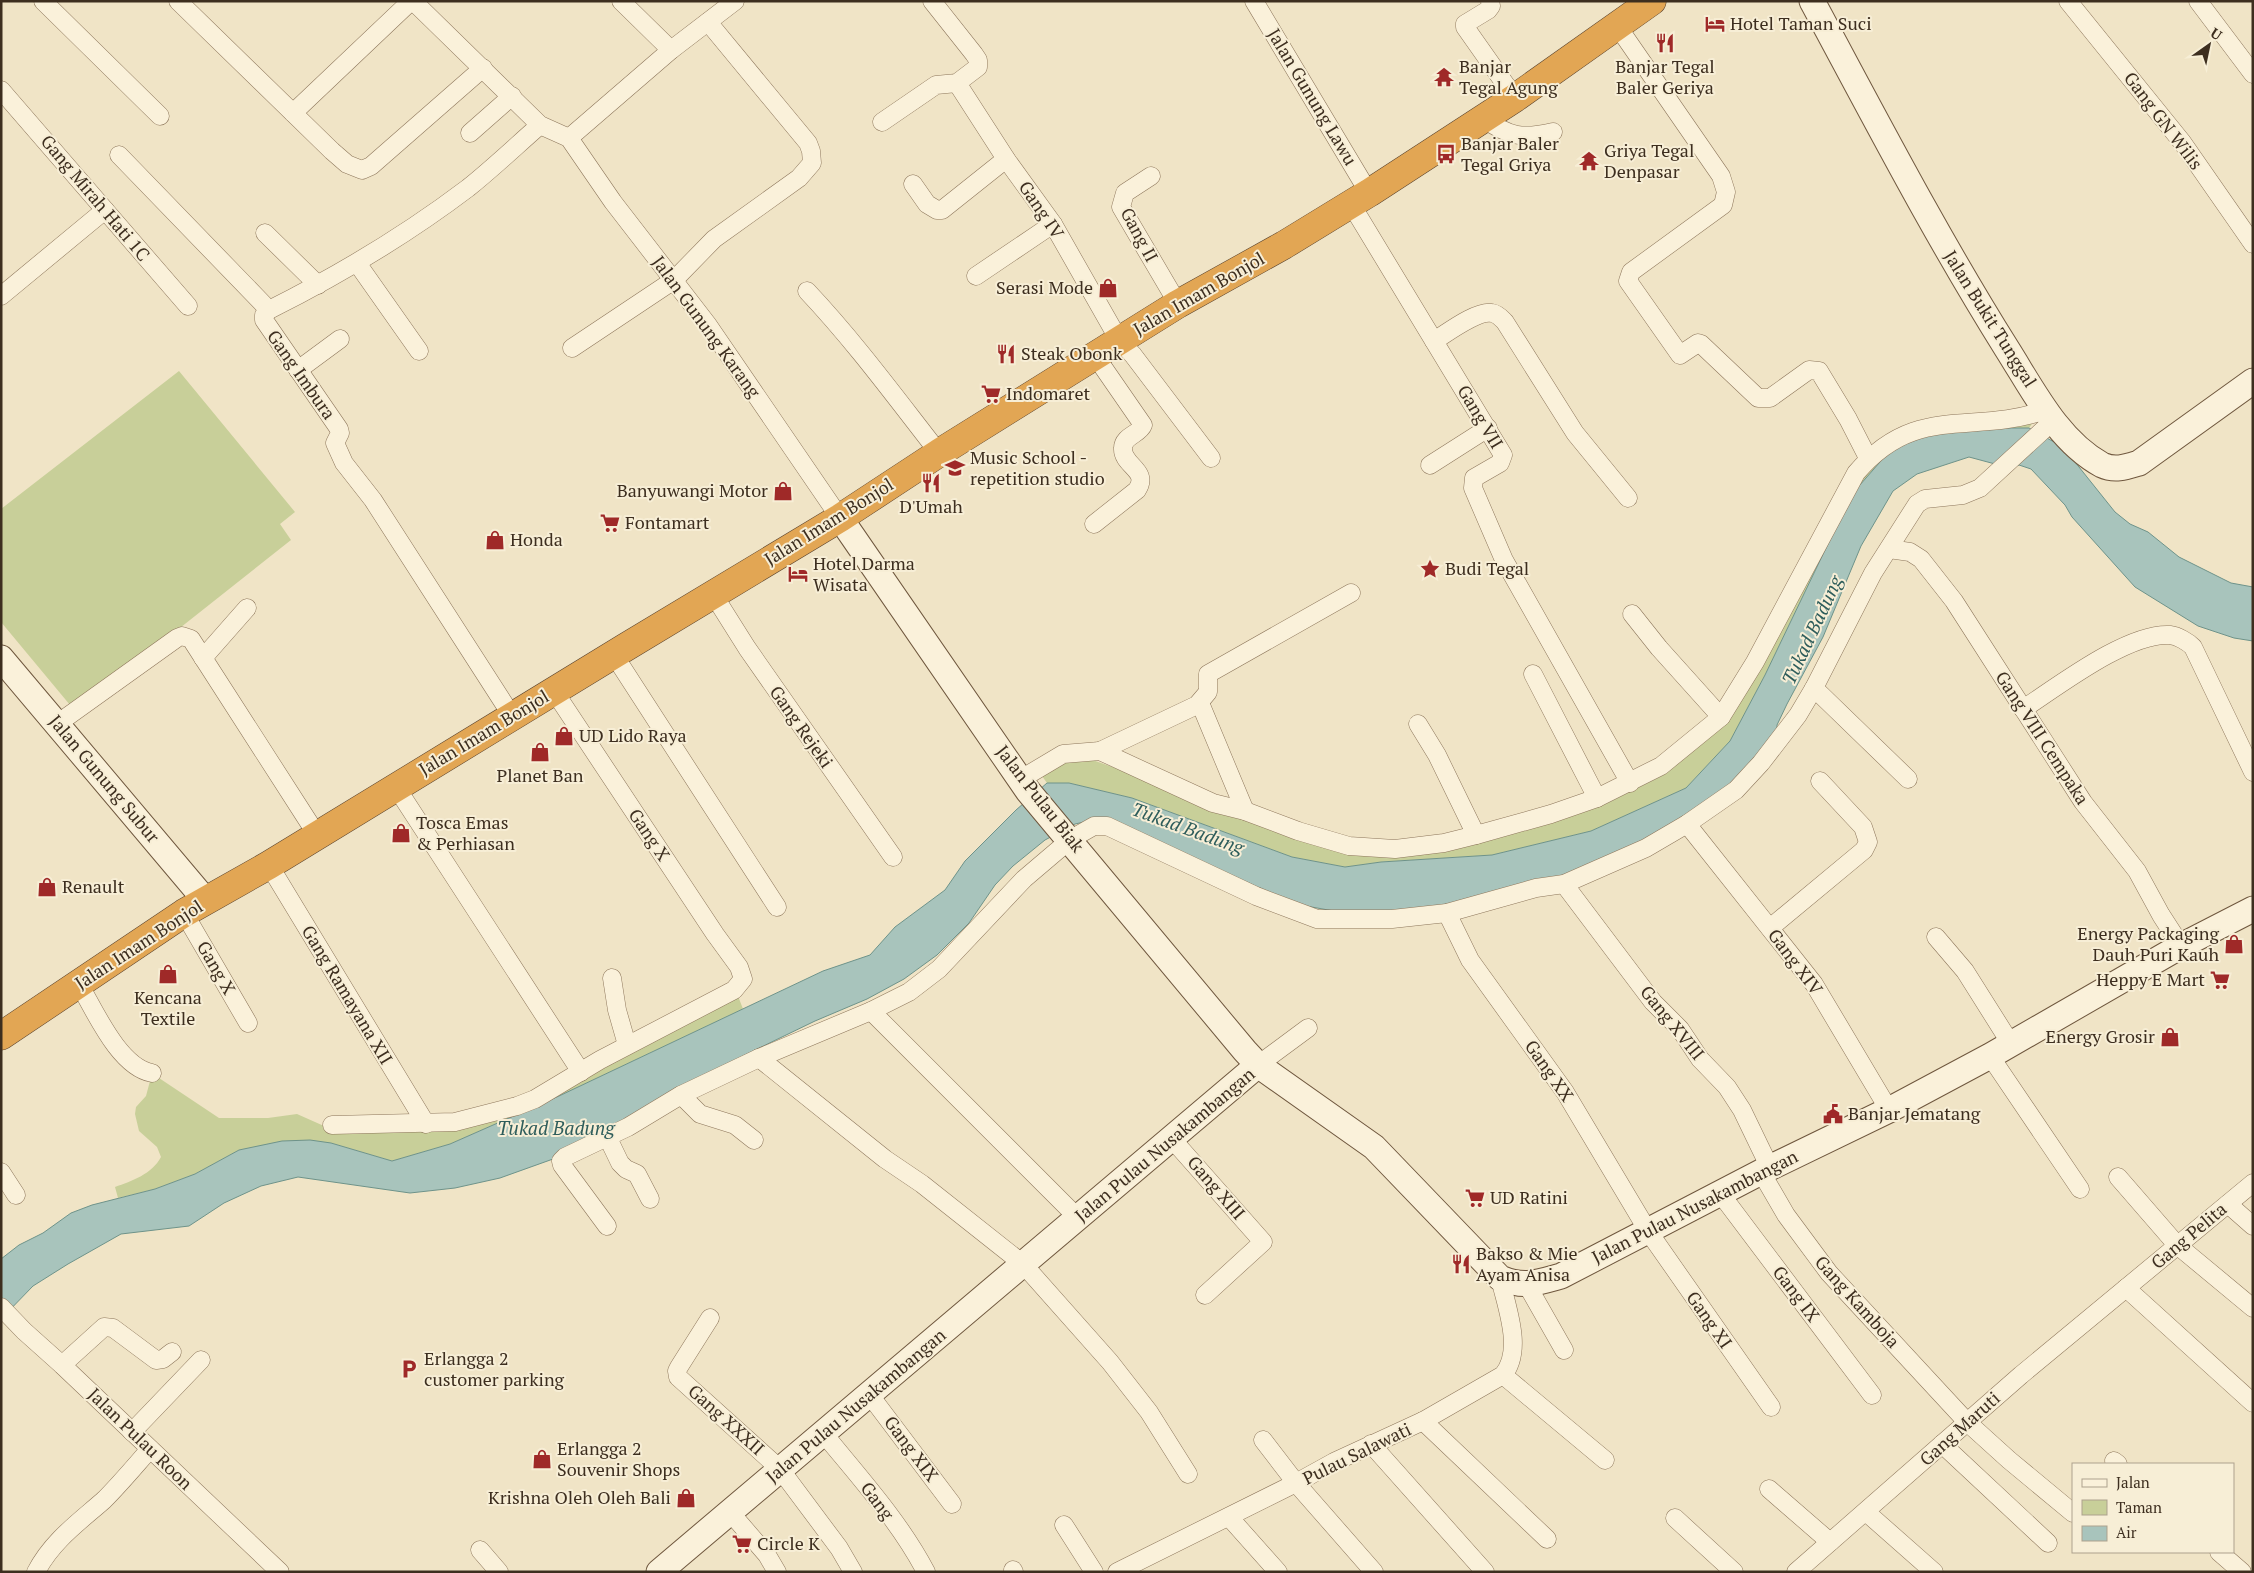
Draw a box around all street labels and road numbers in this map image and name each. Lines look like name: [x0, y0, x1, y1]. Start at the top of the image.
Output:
street label: Jalan Gunung Lawu: [1263, 24, 1363, 169]
street label: Gang GN Wilis: [2119, 67, 2209, 174]
street label: Gang Mirah Hati 1C: [36, 129, 156, 266]
street label: Gang IV: [1014, 176, 1070, 244]
street label: Gang II: [1116, 203, 1164, 266]
street label: Jalan Imam Bonjol: [1128, 246, 1269, 341]
street label: Jalan Bukit Tunggal: [1939, 246, 2043, 391]
street label: Jalan Gunung Karang: [647, 251, 767, 403]
street label: Gang Imbura: [262, 325, 341, 424]
street label: Gang VII: [1452, 380, 1509, 453]
street label: Jalan Imam Bonjol: [759, 472, 898, 571]
street label: Gang VIII Cempaka: [1991, 666, 2095, 809]
street label: Gang Rejeki: [765, 681, 839, 772]
street label: Jalan Imam Bonjol: [414, 684, 553, 781]
street label: Jalan Gunung Subur: [44, 709, 165, 847]
street label: Jalan Pulau Biak: [991, 740, 1091, 858]
street label: Gang X: [624, 804, 676, 865]
street label: Jalan Imam Bonjol: [70, 894, 207, 995]
street label: Gang Ramayana XII: [297, 920, 399, 1068]
street label: Gang XIV: [1763, 924, 1829, 1000]
street label: Gang X: [192, 936, 242, 999]
street label: Gang XVIII: [1635, 980, 1710, 1065]
street label: Gang XX: [1520, 1035, 1580, 1106]
street label: Jalan Pulau Nusakambangan: [1069, 1062, 1260, 1227]
street label: Jalan Pulau Nusakambangan: [1587, 1143, 1802, 1269]
street label: Gang XIII: [1182, 1150, 1251, 1224]
street label: Gang Pelita: [2145, 1197, 2231, 1274]
street label: Gang Kamboja: [1810, 1250, 1906, 1353]
street label: Gang IX: [1768, 1260, 1826, 1326]
street label: Gang XI: [1682, 1286, 1738, 1353]
street label: Jalan Pulau Nusakambangan: [760, 1323, 951, 1488]
street label: Gang XXXII: [683, 1379, 770, 1460]
street label: Jalan Pulau Roon: [83, 1382, 198, 1495]
street label: Gang Maruti: [1914, 1386, 2005, 1471]
street label: Gang XIX: [879, 1411, 944, 1486]
street label: Pulau Salawati: [1298, 1416, 1415, 1490]
street label: Gang: [856, 1477, 900, 1525]

